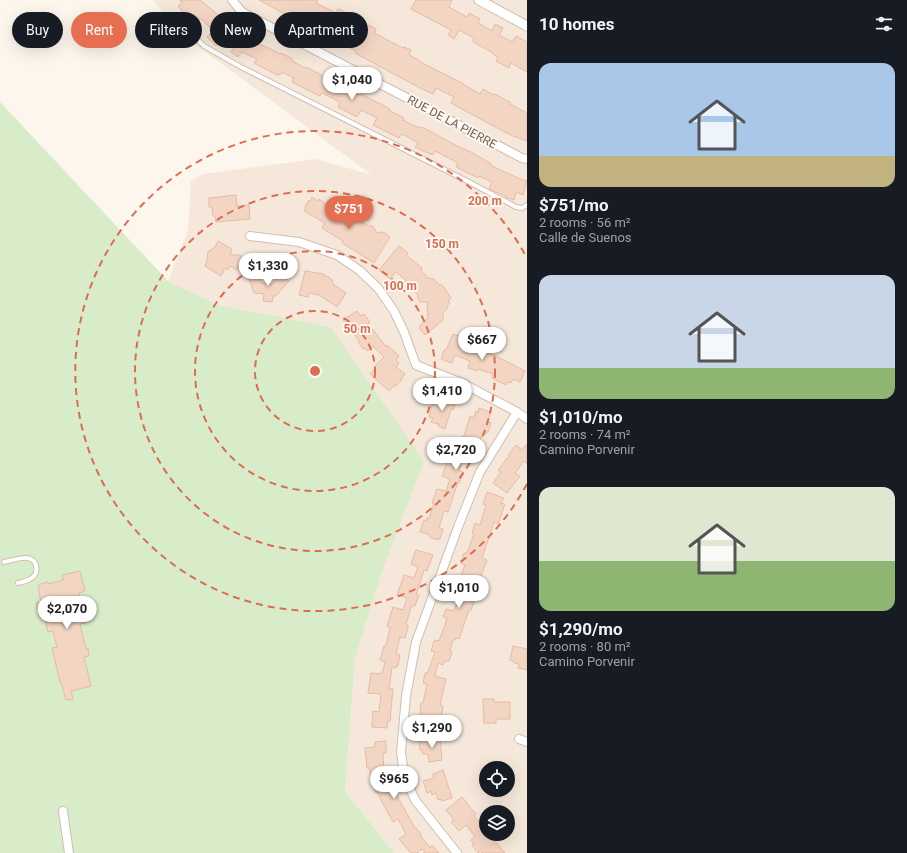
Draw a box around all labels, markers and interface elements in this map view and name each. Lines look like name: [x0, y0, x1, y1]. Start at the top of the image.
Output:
chip: Buy: [12, 12, 63, 48]
chip: Rent: [71, 12, 127, 48]
chip: Filters: [135, 12, 202, 48]
chip: New: [210, 12, 266, 48]
chip: Apartment: [274, 12, 368, 48]
icon: filters: [873, 13, 895, 35]
text: 10 homes: [539, 14, 615, 34]
pin: $1,040: [319, 67, 385, 101]
text: $1,040: [332, 72, 372, 87]
icon: home: [681, 89, 753, 161]
street label: RUE DE LA PIERRE: [405, 93, 499, 152]
text: 200 m: [468, 194, 502, 208]
text: $751/mo: [539, 195, 609, 215]
pin: $751: [325, 196, 373, 230]
text: $751: [334, 201, 364, 216]
text: 2 rooms · 56 m²: [539, 215, 631, 230]
text: Calle de Suenos: [539, 230, 632, 245]
text: 150 m: [425, 237, 459, 251]
pin: $1,330: [235, 253, 301, 287]
text: $1,330: [248, 258, 288, 273]
text: 100 m: [383, 279, 417, 293]
icon: home: [681, 301, 753, 373]
text: 50 m: [343, 322, 371, 336]
pin: $667: [458, 327, 506, 361]
text: $667: [467, 332, 497, 347]
centre of rings: [308, 364, 322, 378]
pin: $1,410: [409, 378, 475, 412]
text: $1,410: [422, 383, 462, 398]
text: $1,010/mo: [539, 407, 623, 427]
text: 2 rooms · 74 m²: [539, 427, 631, 442]
pin: $2,720: [423, 437, 489, 471]
text: $2,720: [436, 442, 476, 457]
text: Camino Porvenir: [539, 442, 635, 457]
icon: home: [681, 513, 753, 585]
pin: $1,010: [426, 575, 492, 609]
text: $1,010: [439, 580, 479, 595]
pin: $2,070: [34, 596, 100, 630]
text: $2,070: [47, 601, 87, 616]
text: $1,290/mo: [539, 619, 623, 639]
text: 2 rooms · 80 m²: [539, 639, 631, 654]
text: Camino Porvenir: [539, 654, 635, 669]
pin: $1,290: [399, 715, 465, 749]
text: $1,290: [412, 720, 452, 735]
map controls: [479, 761, 515, 841]
button: locate: [479, 761, 515, 797]
pin: $965: [370, 766, 418, 800]
text: $965: [379, 771, 409, 786]
button: layers: [479, 805, 515, 841]

